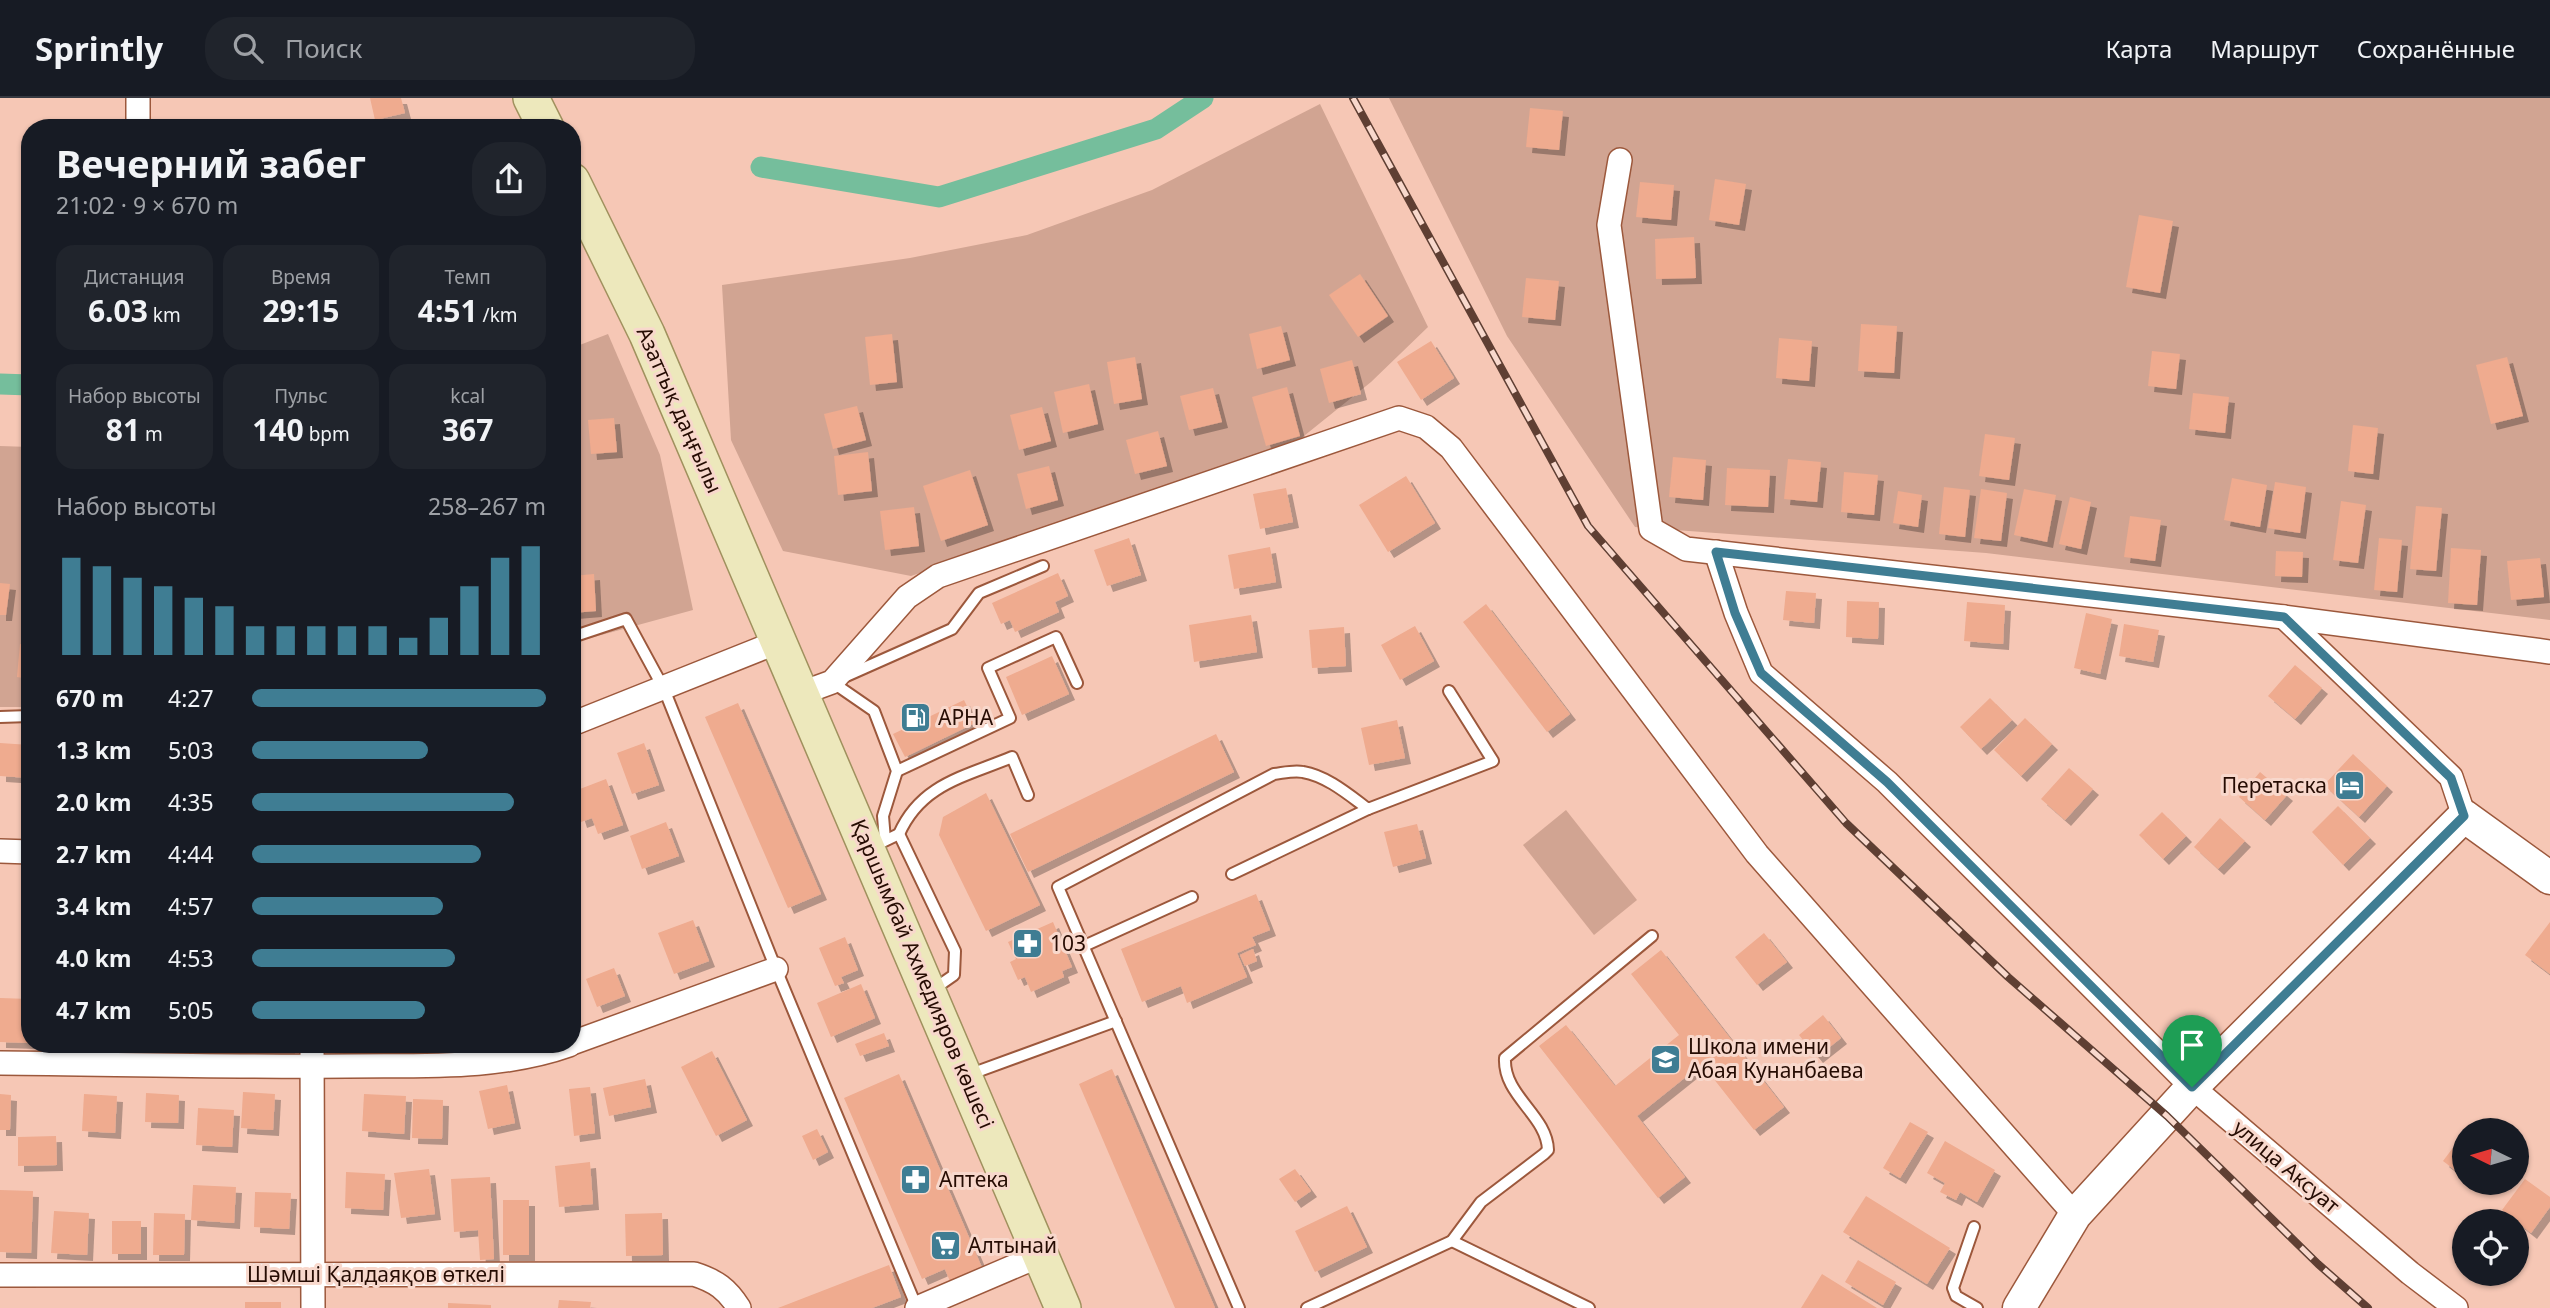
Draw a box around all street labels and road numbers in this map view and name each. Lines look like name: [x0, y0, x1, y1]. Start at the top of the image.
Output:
street label: Азаттық даңғылы: [631, 322, 729, 497]
street label: Қаршымбай Ахмедияров көшесі: [845, 815, 1001, 1133]
street label: улица Аксуат: [2227, 1113, 2346, 1219]
street label: Шәмші Қалдаяқов өткелі: [247, 1260, 505, 1288]

